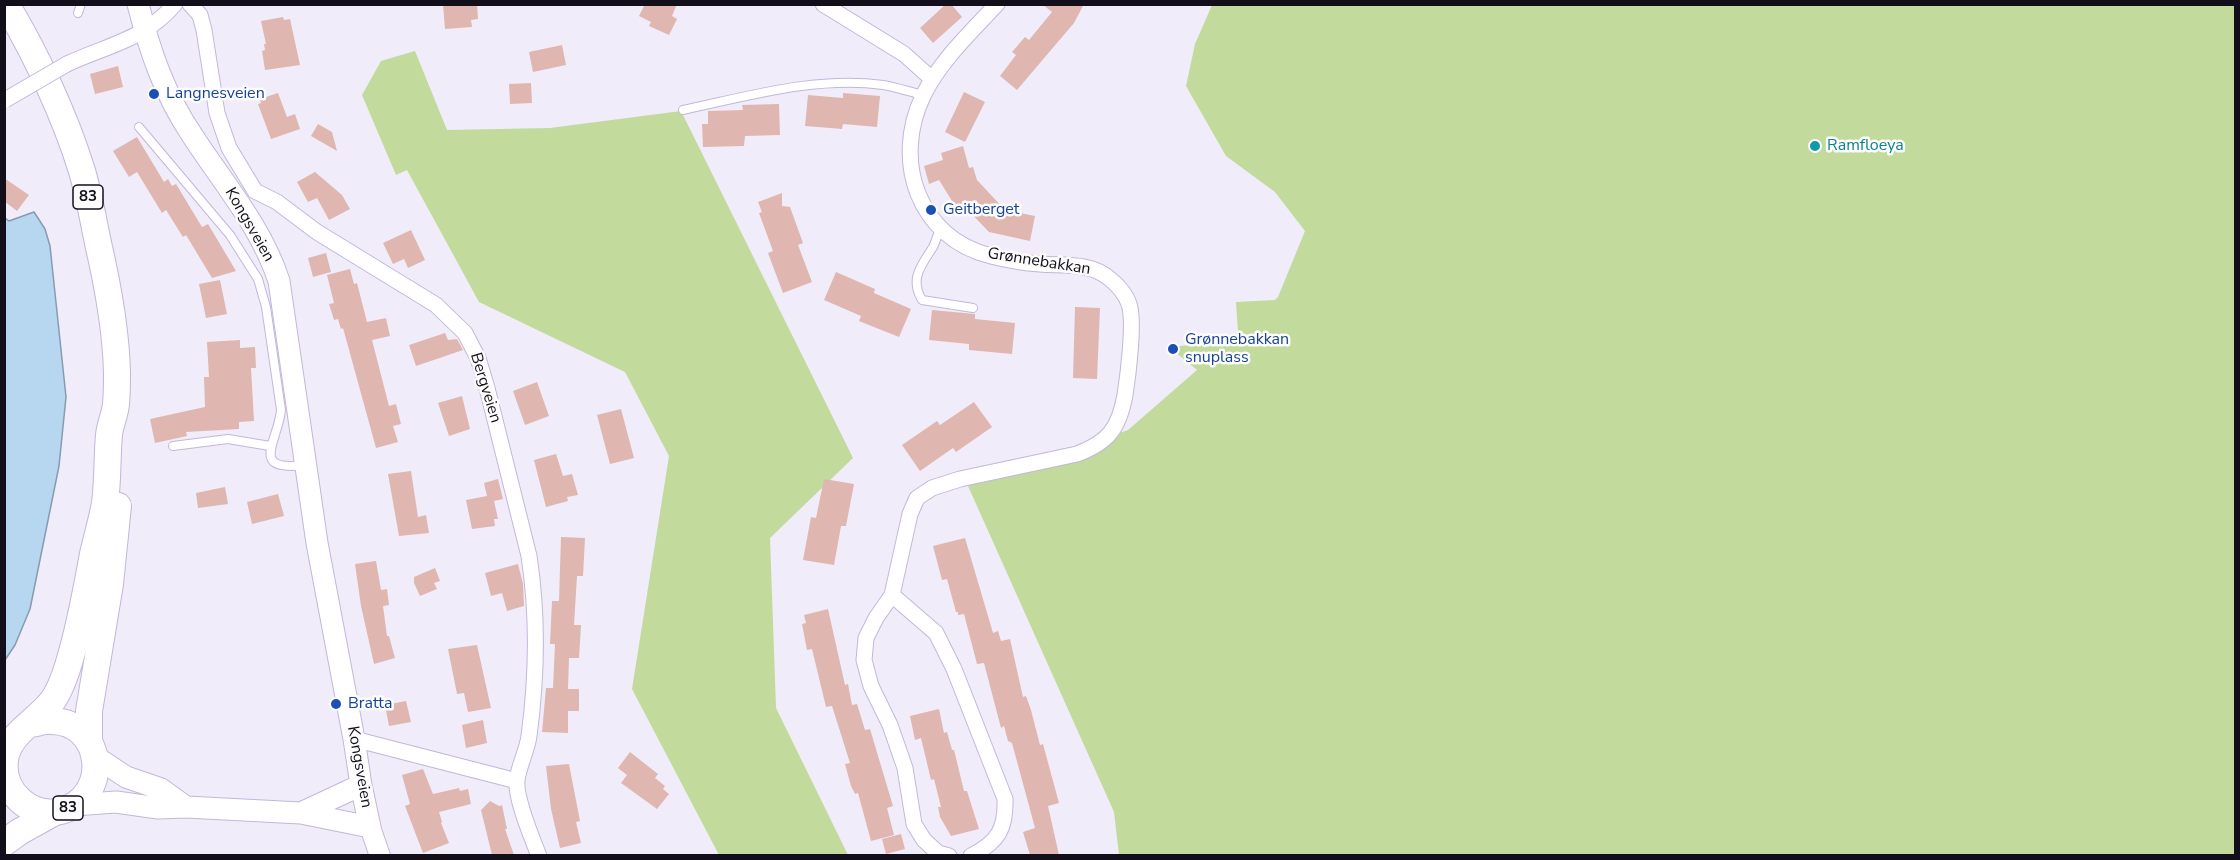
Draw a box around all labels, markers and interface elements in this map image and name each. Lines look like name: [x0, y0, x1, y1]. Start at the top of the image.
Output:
place label: Langnesveien: [166, 84, 265, 104]
marker: Langnesveien: [147, 87, 161, 101]
place label: Ramfloeya: [1827, 136, 1904, 156]
marker: Ramfloeya: [1808, 139, 1822, 153]
street label: Kongsveien: [220, 184, 278, 266]
road number: 83: [73, 185, 103, 209]
place label: Geitberget: [943, 200, 1019, 220]
marker: Geitberget: [924, 203, 938, 217]
street label: Grønnebakkan: [986, 244, 1092, 280]
place label: Grønnebakkan snuplass: [1185, 330, 1289, 368]
marker: Grønnebakkan snuplass: [1166, 342, 1180, 356]
street label: Bergveien: [465, 351, 505, 425]
place label: Bratta: [348, 694, 392, 714]
marker: Bratta: [329, 697, 343, 711]
street label: Kongsveien: [342, 725, 376, 809]
road number: 83: [53, 796, 83, 820]

